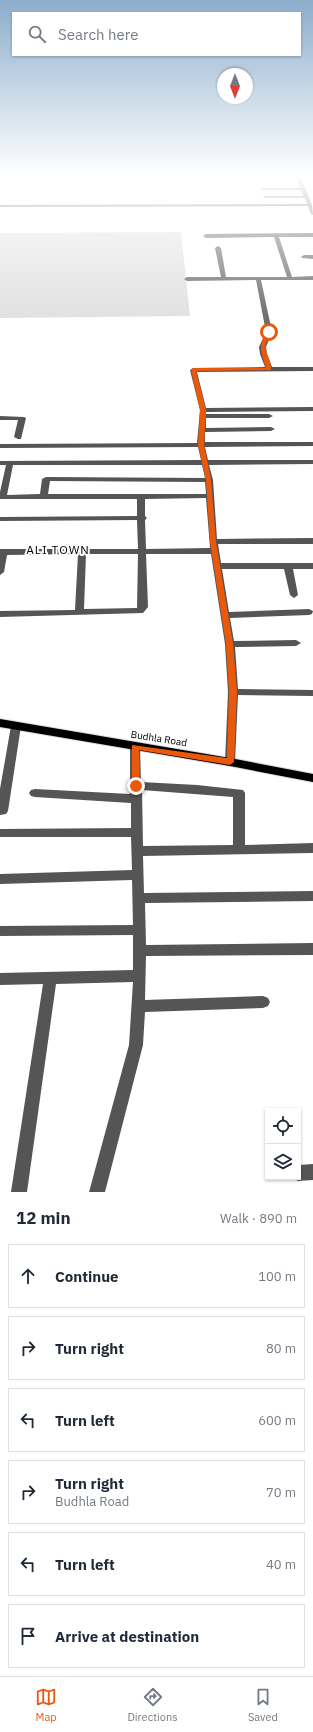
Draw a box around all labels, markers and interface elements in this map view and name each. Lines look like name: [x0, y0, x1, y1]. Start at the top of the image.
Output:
search box: [12, 12, 301, 56]
icon: search: [26, 23, 48, 45]
text: Search here: [58, 25, 138, 44]
north arrow: [217, 68, 253, 104]
route start: [260, 323, 278, 341]
district label: ALI TOWN: [26, 542, 90, 557]
street label: Budhla Road: [130, 728, 188, 749]
route end: [127, 777, 145, 795]
map controls: [265, 1108, 301, 1180]
button: locate: [265, 1108, 301, 1144]
button: layers: [265, 1144, 301, 1180]
text: 12 min: [16, 1207, 71, 1229]
text: Walk · 890 m: [220, 1210, 297, 1227]
icon: ahead: [17, 1265, 39, 1287]
text: Continue: [55, 1267, 119, 1286]
text: 100 m: [258, 1268, 296, 1285]
icon: right: [17, 1337, 39, 1359]
text: Turn right: [55, 1339, 124, 1358]
text: 80 m: [266, 1340, 296, 1357]
icon: left: [17, 1409, 39, 1431]
text: Turn left: [55, 1411, 115, 1430]
text: 600 m: [258, 1412, 296, 1429]
text: Turn right: [55, 1474, 124, 1493]
icon: right: [17, 1481, 39, 1503]
text: 70 m: [266, 1484, 296, 1501]
text: Budhla Road: [55, 1493, 129, 1510]
icon: left: [17, 1553, 39, 1575]
text: Turn left: [55, 1555, 115, 1574]
text: 40 m: [266, 1556, 296, 1573]
icon: arrive: [17, 1625, 39, 1647]
text: Arrive at destination: [55, 1627, 199, 1646]
tab: Map: [35, 1686, 57, 1724]
tab: Directions: [127, 1686, 178, 1724]
tab: Saved: [248, 1686, 278, 1724]

